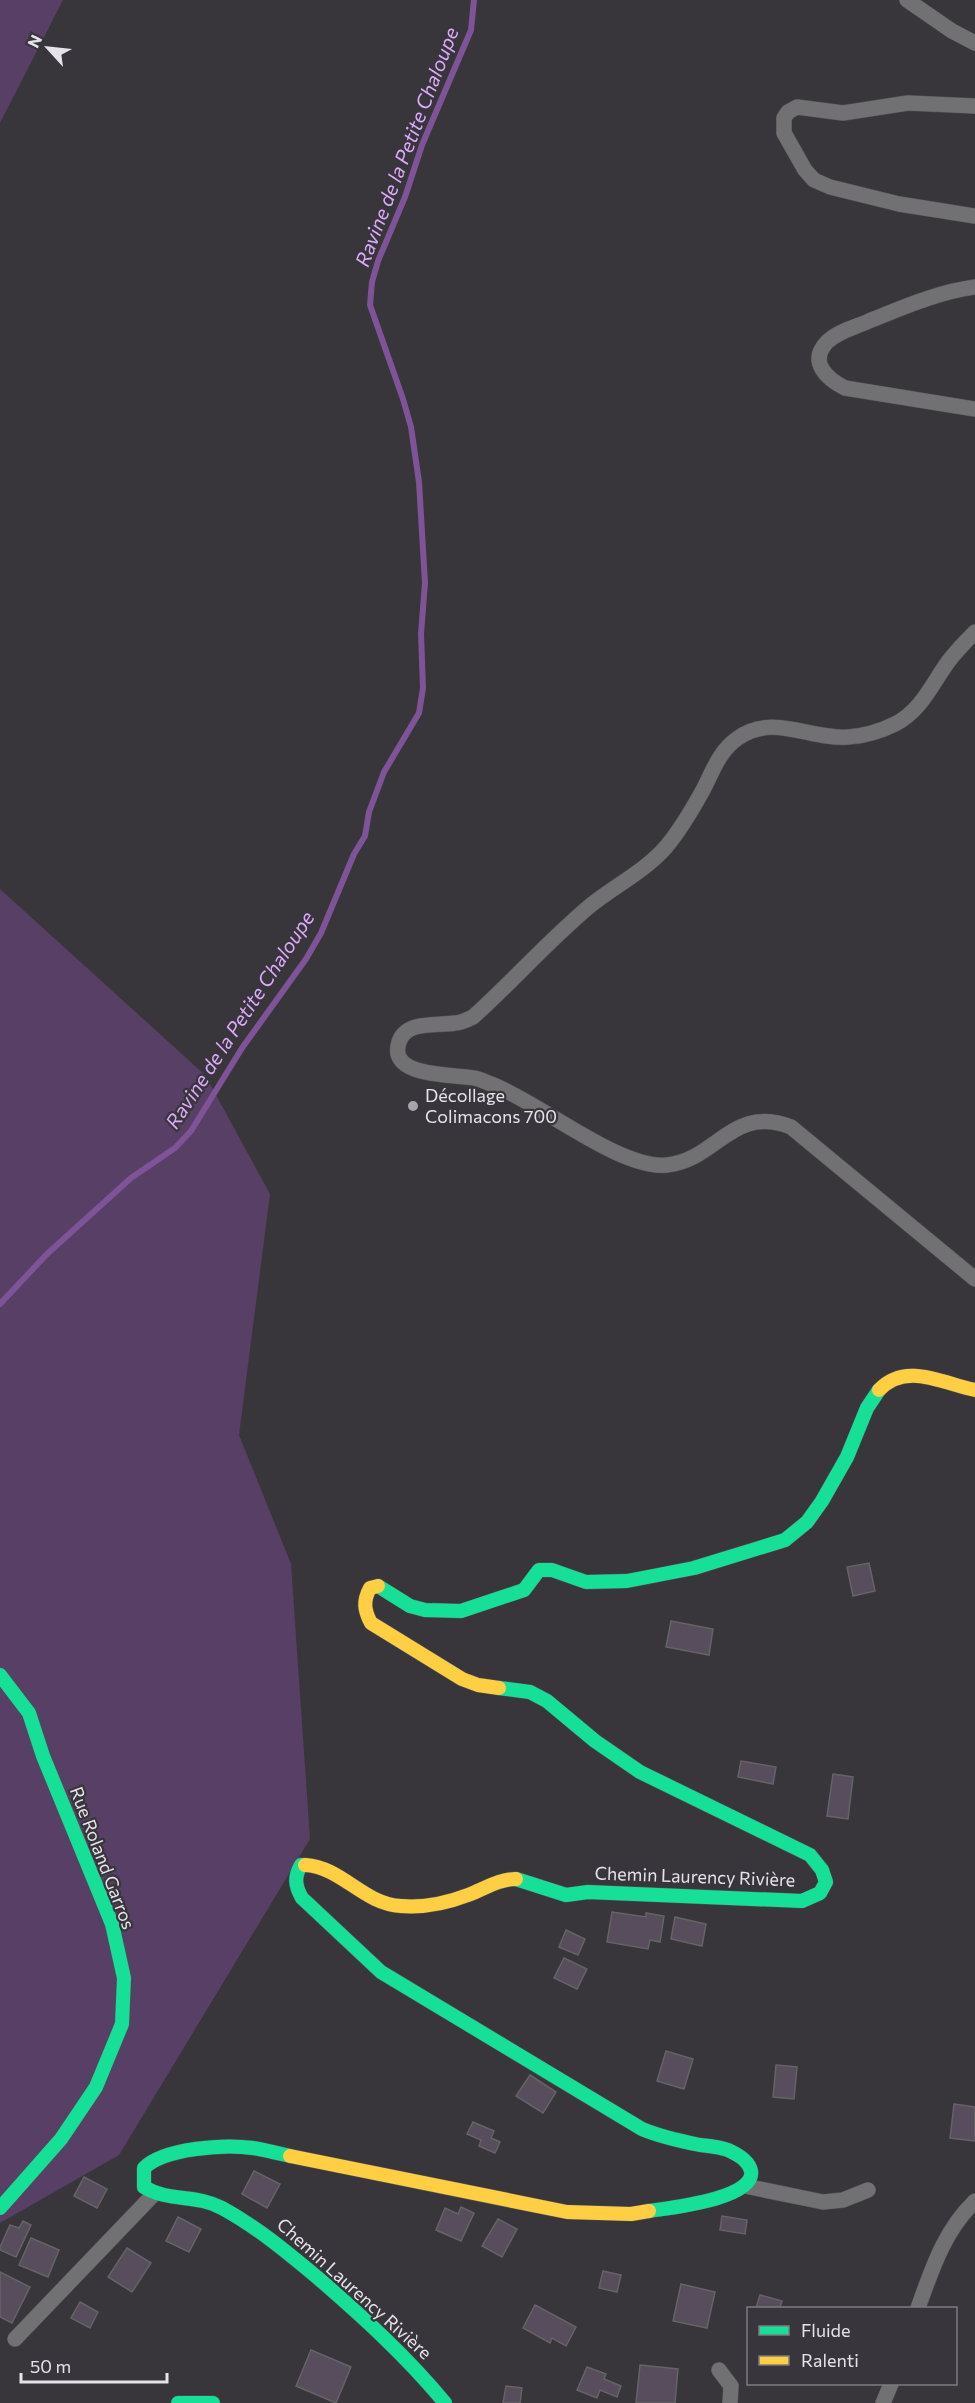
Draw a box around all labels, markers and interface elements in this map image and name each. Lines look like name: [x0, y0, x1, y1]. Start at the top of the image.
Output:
north arrow: [18, 18, 78, 78]
water label: Ravine de la Petite Chaloupe: [349, 23, 463, 270]
text: N: [23, 31, 45, 51]
water label: Ravine de la Petite Chaloupe: [160, 906, 319, 1133]
place label: Décollage Colimacons 700: [425, 1084, 557, 1127]
marker: Décollage Colimacons 700: [406, 1099, 420, 1113]
street label: Rue Roland Garros: [66, 1783, 140, 1932]
street label: Chemin Laurency Rivière: [594, 1862, 796, 1890]
street label: Chemin Laurency Rivière: [273, 2213, 437, 2364]
legend: [747, 2307, 957, 2385]
text: Fluide: [801, 2319, 850, 2341]
scale bar: [21, 2346, 166, 2384]
text: Ralenti: [801, 2349, 859, 2371]
text: 50 m: [30, 2355, 71, 2377]

